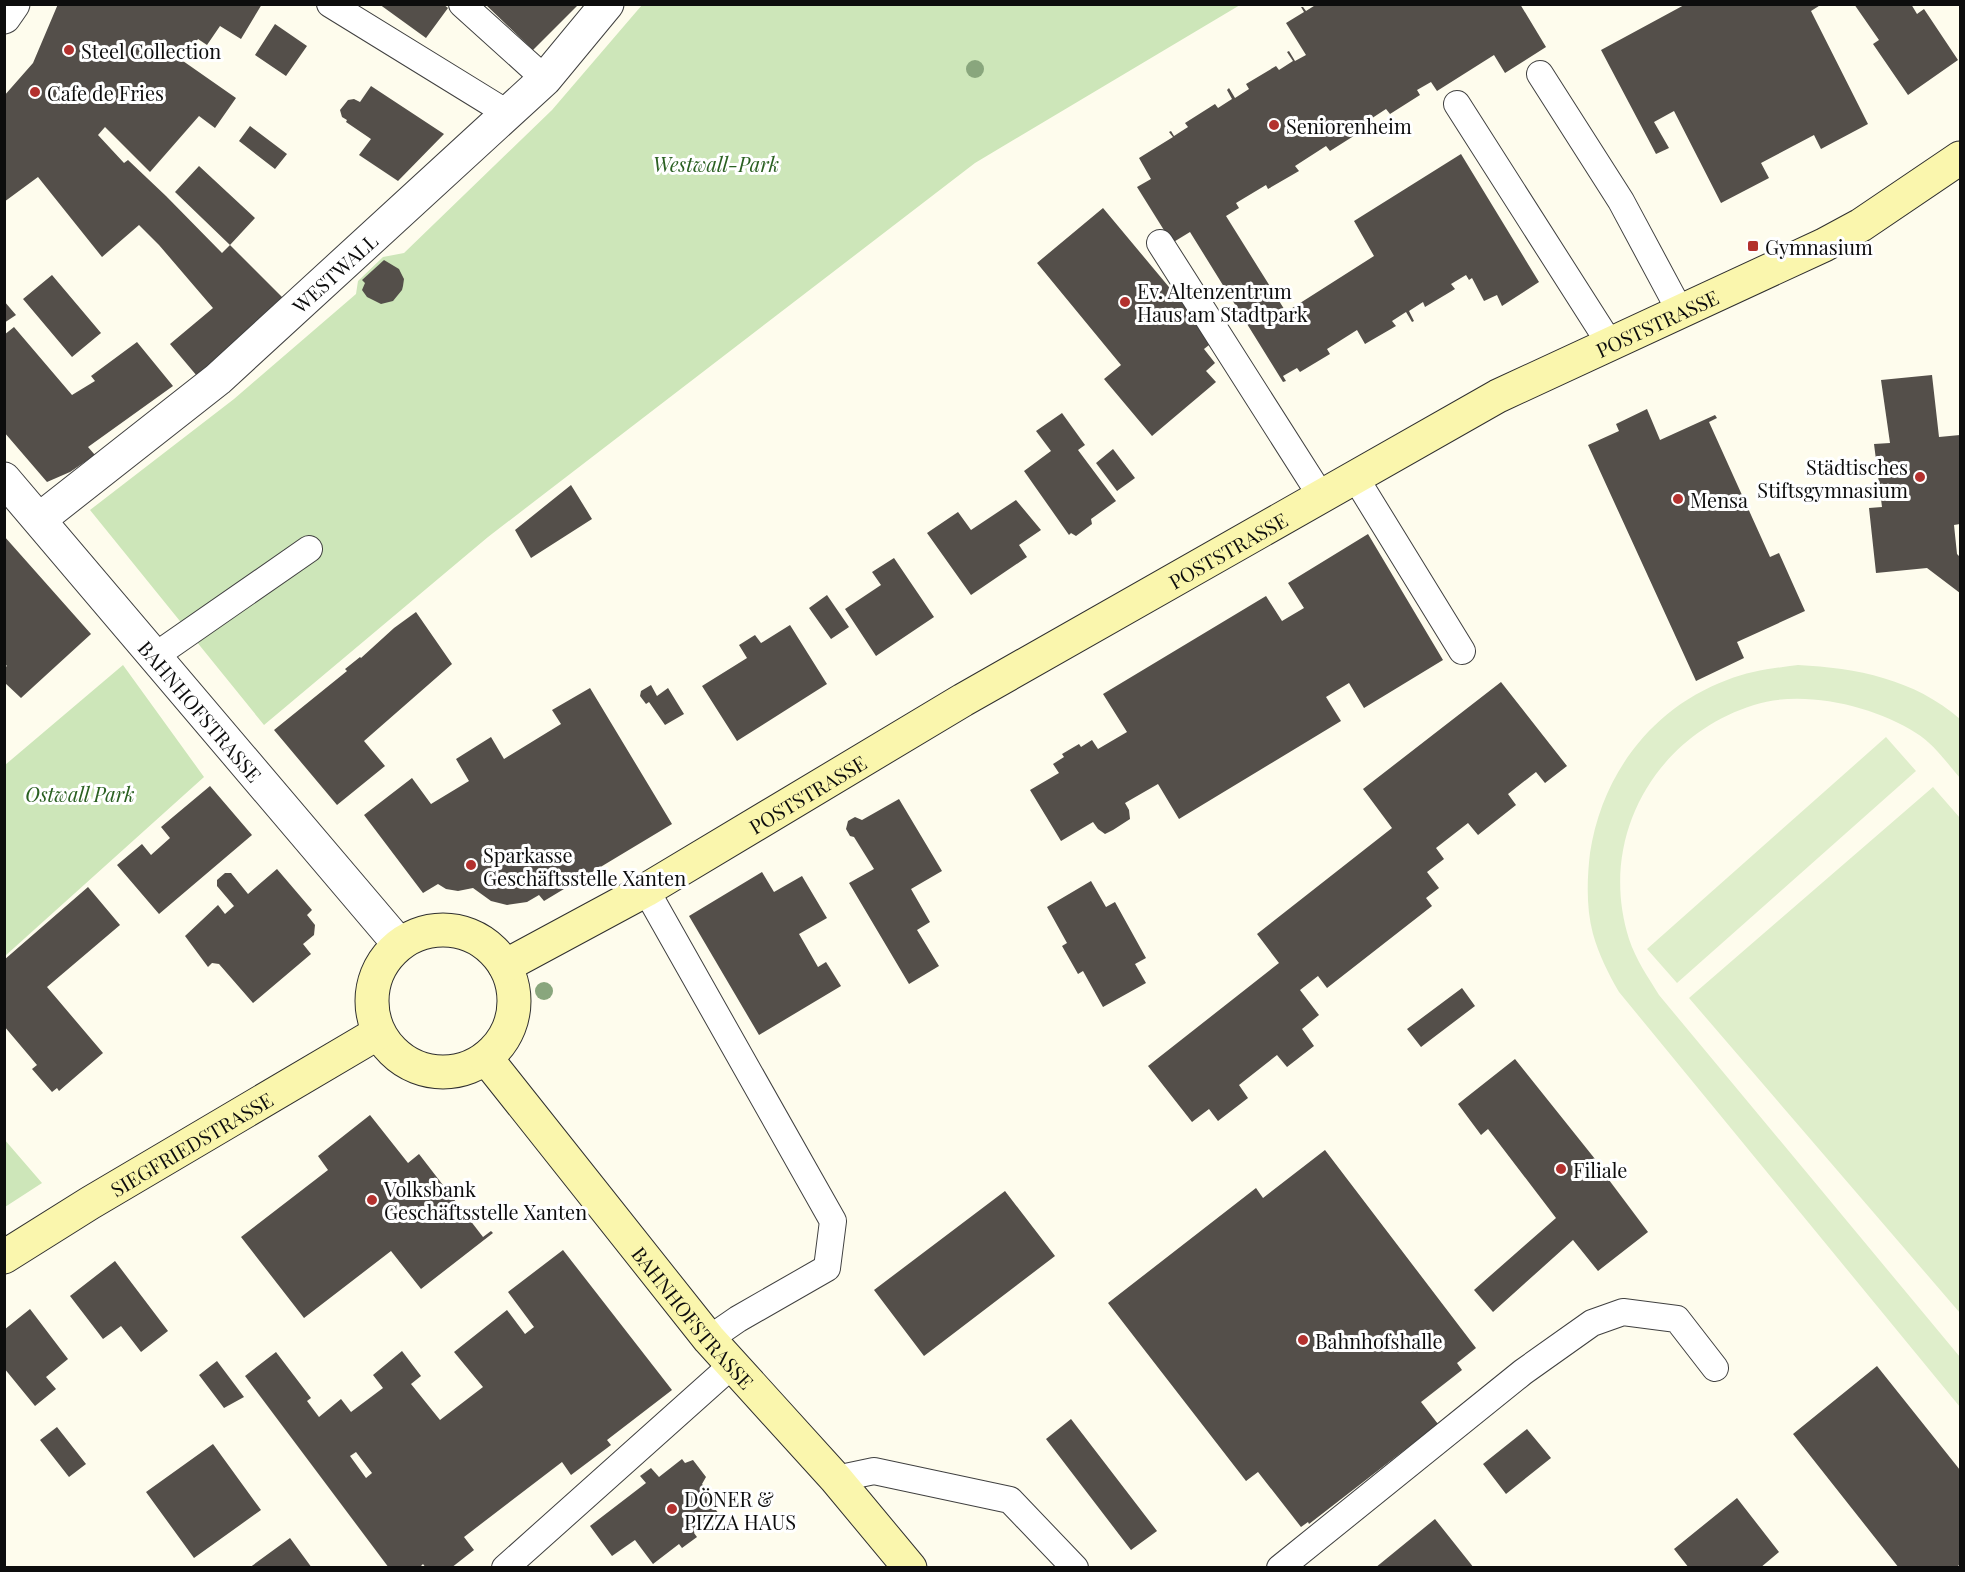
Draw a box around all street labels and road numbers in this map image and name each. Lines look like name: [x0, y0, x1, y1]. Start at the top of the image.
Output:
street label: WESTWALL: [285, 226, 383, 319]
street label: POSTSTRASSE: [1591, 282, 1722, 363]
street label: POSTSTRASSE: [1163, 505, 1292, 594]
street label: BAHNHOFSTRASSE: [133, 634, 269, 787]
street label: POSTSTRASSE: [743, 748, 871, 839]
street label: SIEGFRIEDSTRASSE: [105, 1085, 277, 1202]
street label: BAHNHOFSTRASSE: [627, 1240, 761, 1394]

